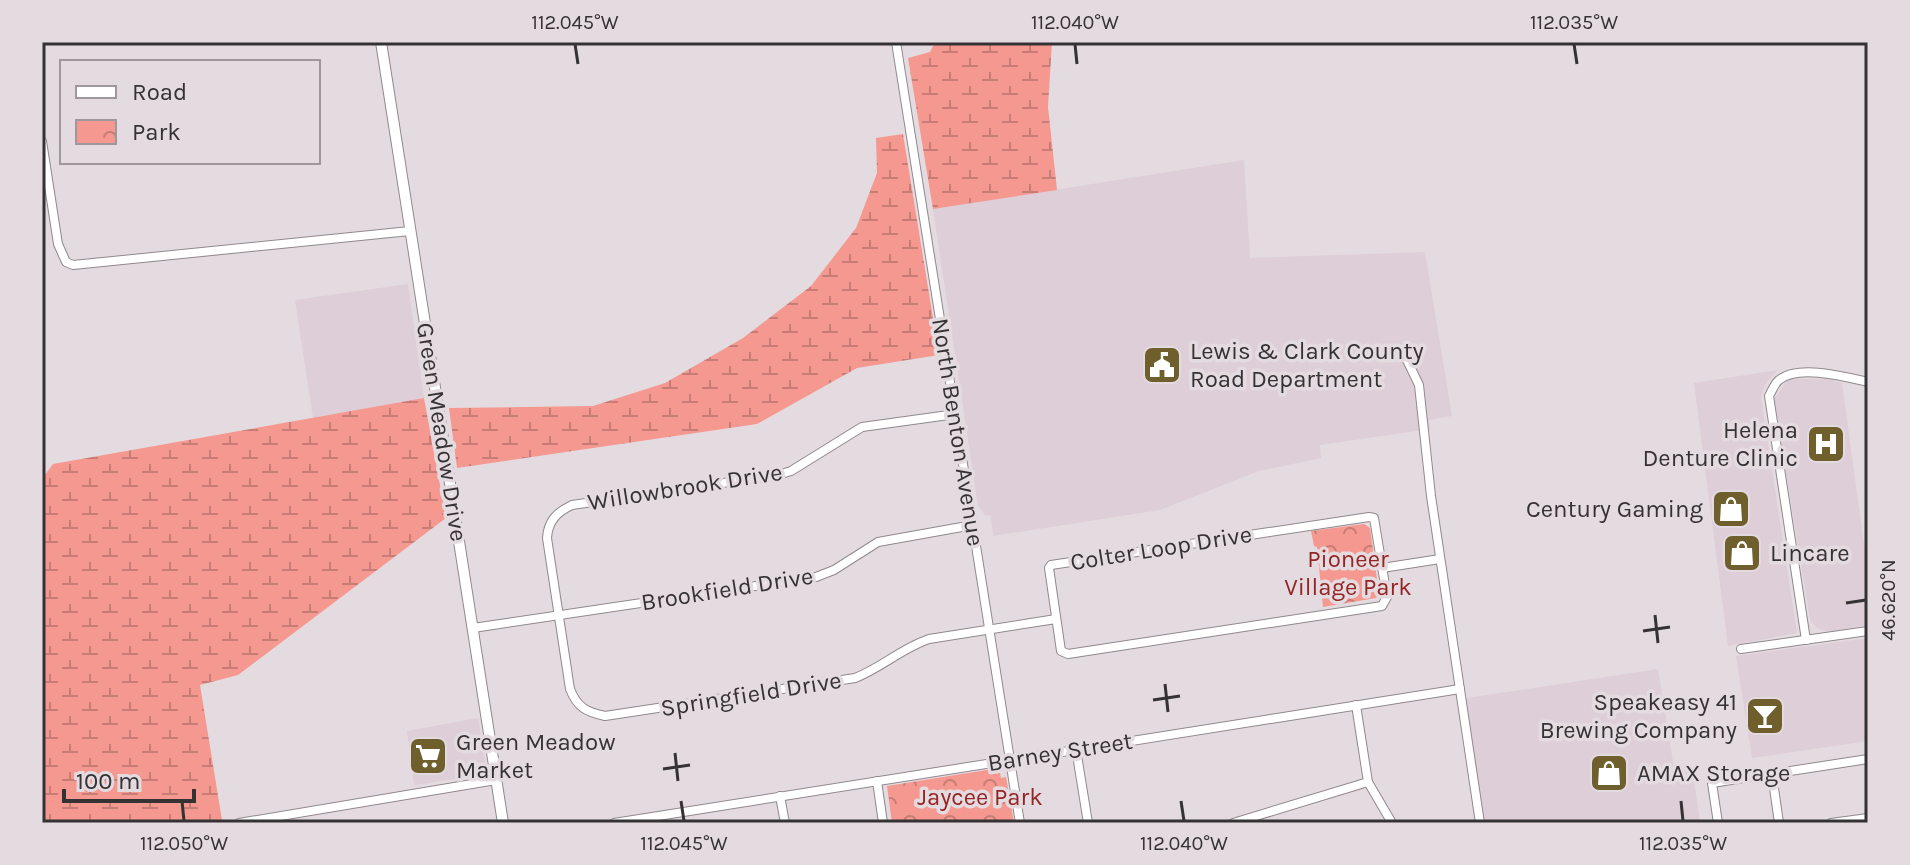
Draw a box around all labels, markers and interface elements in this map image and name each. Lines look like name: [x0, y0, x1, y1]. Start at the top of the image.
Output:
text: 112.045°W: [531, 11, 619, 34]
text: 112.040°W: [1031, 11, 1119, 34]
text: 112.035°W: [1530, 11, 1618, 34]
legend: [60, 60, 320, 164]
text: Road: [132, 78, 187, 106]
text: Park: [132, 118, 181, 146]
street label: North Benton Avenue: [926, 316, 990, 548]
street label: Green Meadow Drive: [411, 321, 473, 543]
place label: Lewis & Clark County Road Department: [1190, 337, 1424, 393]
public building icon: Lewis & Clark County Road Department: [1141, 344, 1183, 386]
place label: Helena Denture Clinic: [1642, 416, 1798, 472]
hospital icon: Helena Denture Clinic: [1805, 423, 1847, 465]
street label: Willowbrook Drive: [586, 458, 784, 516]
shop icon: Century Gaming: [1710, 488, 1752, 530]
place label: Century Gaming: [1526, 495, 1703, 523]
street label: Colter Loop Drive: [1068, 520, 1254, 576]
shop icon: Lincare: [1721, 532, 1763, 574]
place label: Lincare: [1770, 539, 1849, 567]
park label: Pioneer Village Park: [1284, 545, 1412, 601]
text: 46.620°N: [1877, 559, 1900, 641]
street label: Brookfield Drive: [639, 562, 815, 616]
street label: Springfield Drive: [659, 666, 843, 722]
place label: Speakeasy 41 Brewing Company: [1540, 688, 1737, 744]
bar icon: Speakeasy 41 Brewing Company: [1744, 695, 1786, 737]
street label: Barney Street: [986, 727, 1134, 777]
place label: Green Meadow Market: [456, 728, 616, 784]
supermarket icon: Green Meadow Market: [407, 735, 449, 777]
shop icon: AMAX Storage: [1588, 752, 1630, 794]
scale bar: [64, 753, 194, 803]
place label: AMAX Storage: [1637, 759, 1790, 787]
text: 100 m: [76, 767, 141, 795]
park label: Jaycee Park: [917, 783, 1043, 811]
text: 112.050°W: [140, 832, 228, 855]
text: 112.045°W: [640, 832, 728, 855]
text: 112.040°W: [1140, 832, 1228, 855]
text: 112.035°W: [1639, 832, 1727, 855]

